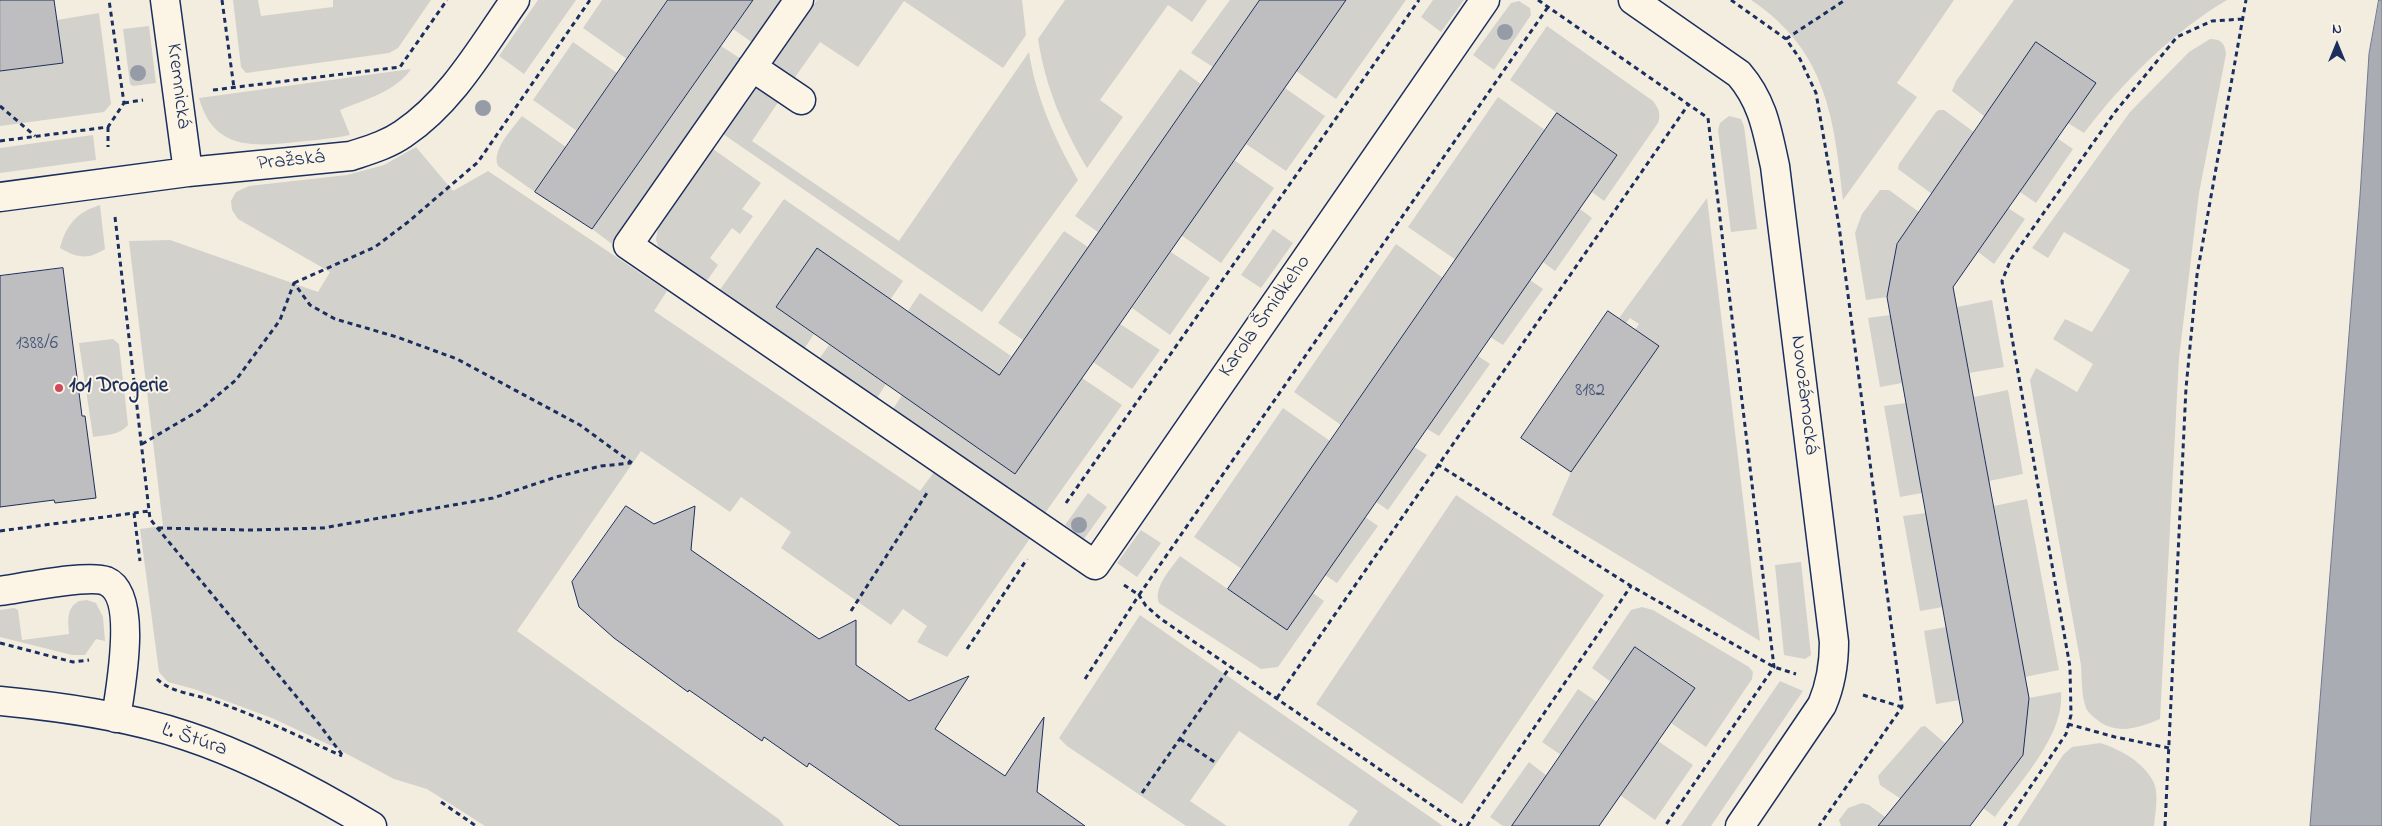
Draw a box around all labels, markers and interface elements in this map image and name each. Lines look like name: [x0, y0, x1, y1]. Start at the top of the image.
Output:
text: N: [2332, 19, 2342, 40]
north arrow: [2312, 20, 2362, 70]
street label: Kremnická: [159, 42, 195, 130]
street label: Pražská: [256, 146, 326, 178]
street label: Karola Šmidkeho: [1215, 251, 1317, 383]
house number: 1388/6: [16, 334, 58, 356]
street label: Novozámocká: [1783, 334, 1823, 456]
place label: 101 Drogerie: [69, 375, 168, 401]
house number: 8182: [1575, 381, 1605, 403]
marker: 101 Drogerie: [53, 382, 65, 394]
street label: Ľ. Štúra: [158, 719, 230, 763]

